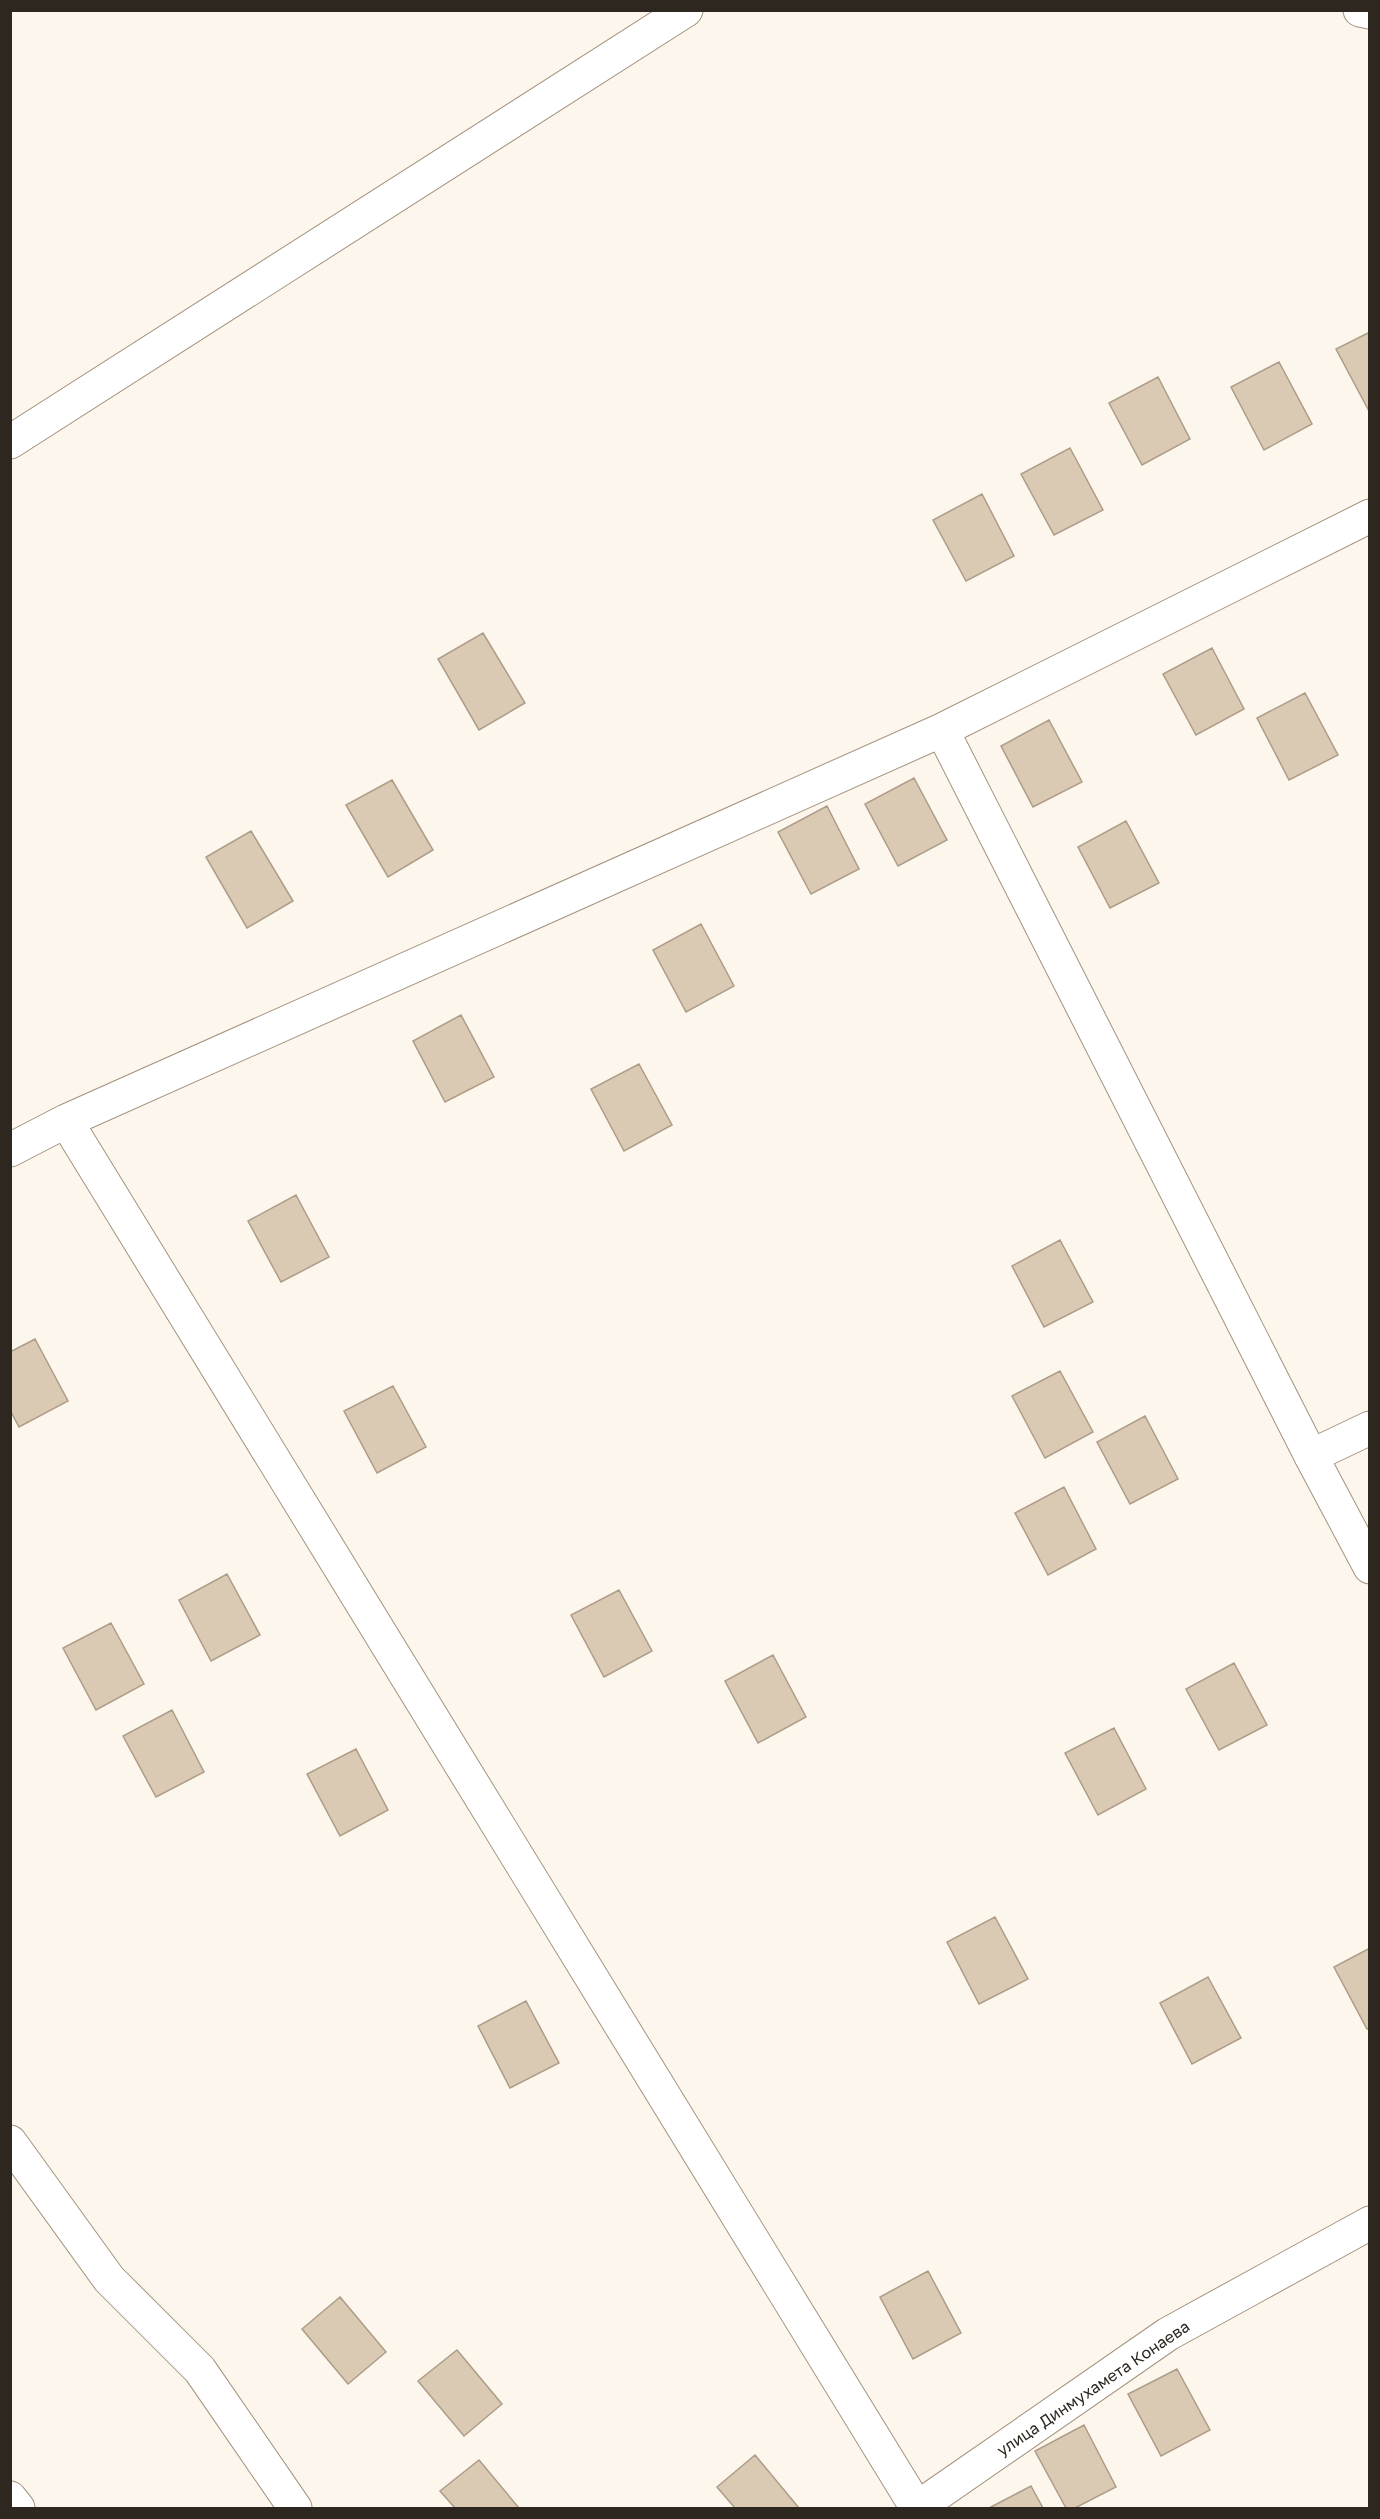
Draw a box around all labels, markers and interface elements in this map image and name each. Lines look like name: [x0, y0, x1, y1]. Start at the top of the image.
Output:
street label: улица Динмухамета Конаева: [993, 2316, 1193, 2460]

